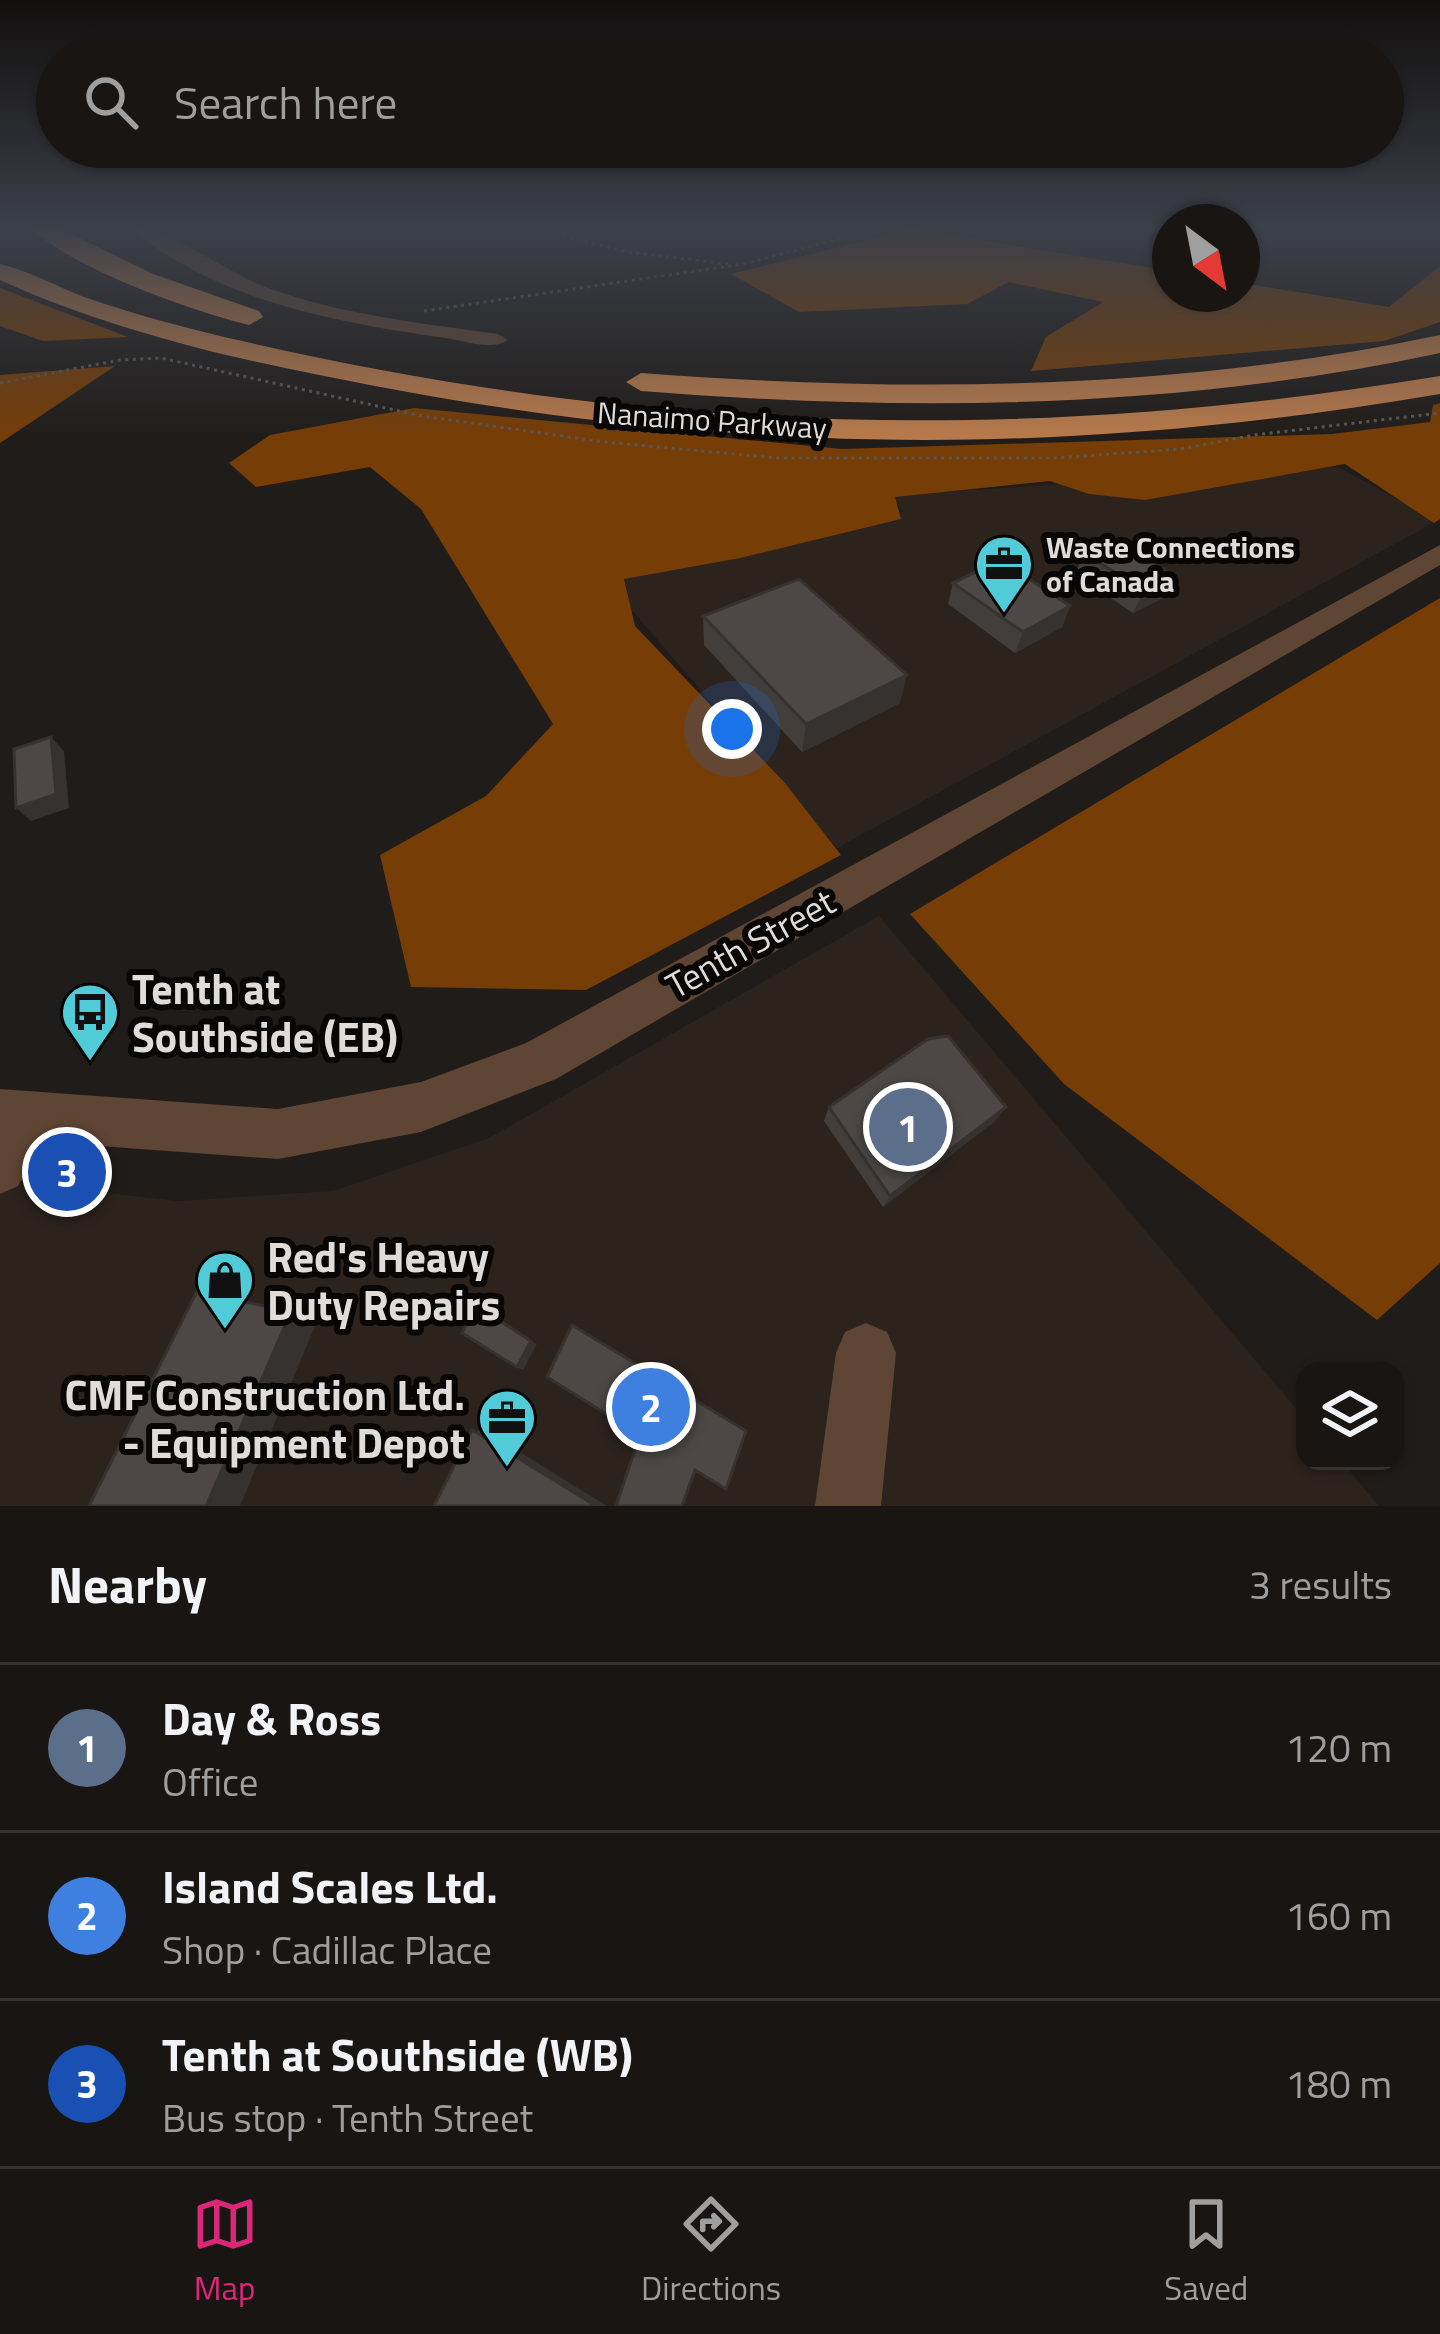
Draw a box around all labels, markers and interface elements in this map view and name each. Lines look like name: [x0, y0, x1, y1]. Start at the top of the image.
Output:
search box: [36, 36, 1404, 168]
text: Search here: [174, 68, 397, 136]
icon: search: [78, 69, 144, 135]
north arrow: [1152, 204, 1260, 312]
street label: Nanaimo Parkway: [596, 389, 828, 451]
place label: Waste Connections of Canada: [1046, 524, 1295, 604]
office icon: Waste Connections of Canada: [973, 533, 1035, 615]
your location: [702, 699, 762, 759]
street label: Tenth Street: [655, 874, 845, 1012]
place label: Tenth at Southside (EB): [132, 956, 398, 1068]
bus stop icon: Tenth at Southside (EB): [59, 981, 121, 1063]
pin: 1: [869, 1082, 947, 1172]
pin: 3: [28, 1127, 106, 1217]
place label: Red's Heavy Duty Repairs: [267, 1224, 500, 1336]
shop icon: Red's Heavy Duty Repairs: [194, 1249, 256, 1331]
place label: CMF Construction Ltd. - Equipment Depot: [64, 1362, 465, 1474]
pin: 2: [612, 1362, 690, 1452]
map controls: [1296, 1362, 1404, 1470]
button: layers: [1296, 1362, 1404, 1470]
office icon: CMF Construction Ltd. - Equipment Depot: [476, 1387, 538, 1469]
text: Nearby: [48, 1545, 207, 1623]
text: 3 results: [1249, 1555, 1392, 1614]
text: Day & Ross: [162, 1684, 381, 1752]
text: 1: [76, 1718, 98, 1777]
text: 120 m: [1285, 1718, 1392, 1777]
text: Office: [162, 1752, 259, 1811]
text: Island Scales Ltd.: [162, 1852, 498, 1920]
text: 2: [76, 1886, 98, 1945]
text: 160 m: [1285, 1886, 1392, 1945]
text: Shop · Cadillac Place: [162, 1920, 492, 1979]
text: Tenth at Southside (WB): [162, 2020, 633, 2088]
text: 3: [76, 2054, 98, 2113]
text: 180 m: [1285, 2054, 1392, 2113]
text: Bus stop · Tenth Street: [162, 2088, 533, 2147]
tab: Map: [192, 2191, 258, 2313]
tab: Directions: [641, 2191, 781, 2313]
tab: Saved: [1164, 2191, 1248, 2313]

